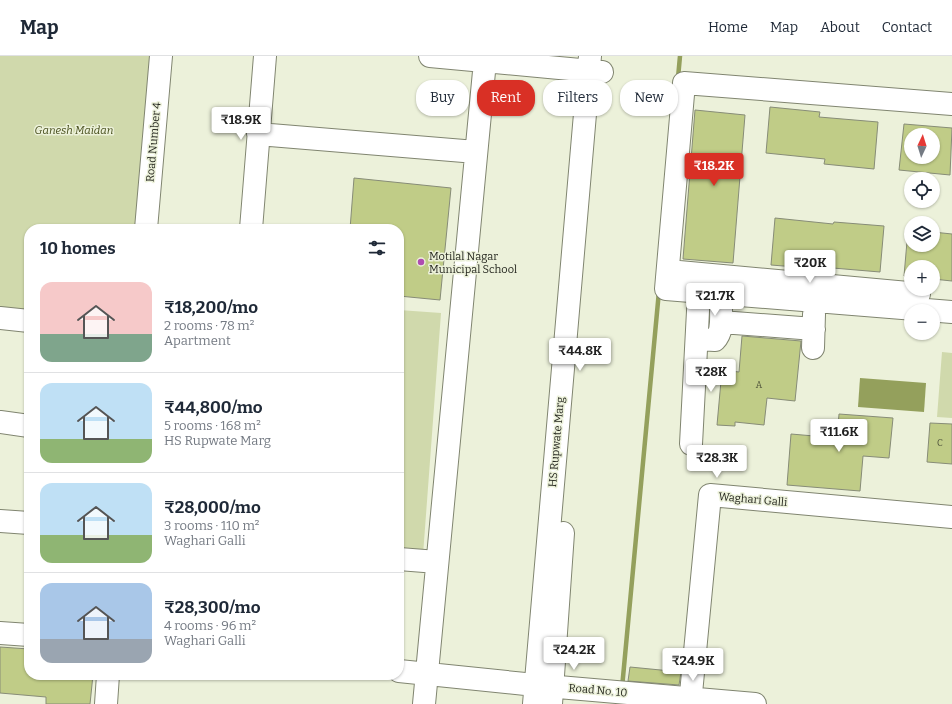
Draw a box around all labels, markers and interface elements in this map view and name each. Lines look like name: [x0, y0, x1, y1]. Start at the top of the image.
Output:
text: Map: [20, 16, 59, 39]
text: Home: [708, 19, 748, 36]
text: Map: [770, 19, 798, 36]
text: About: [820, 19, 860, 36]
text: Contact: [882, 19, 932, 36]
chip: Buy: [416, 80, 469, 116]
chip: Rent: [477, 80, 535, 116]
chip: Filters: [543, 80, 612, 116]
chip: New: [620, 80, 678, 116]
street label: Road Number 4: [144, 101, 164, 182]
pin: ₹18.9K: [208, 107, 274, 141]
text: ₹18.9K: [221, 112, 261, 127]
park label: Ganesh Maidan: [35, 124, 114, 137]
north arrow: [904, 128, 940, 164]
map controls: [904, 128, 940, 340]
pin: ₹18.2K: [681, 153, 747, 187]
text: ₹18.2K: [694, 158, 734, 173]
button: locate: [904, 172, 940, 208]
button: layers: [904, 216, 940, 252]
icon: filters: [366, 237, 388, 259]
text: 10 homes: [40, 238, 116, 259]
place label: Motilal Nagar Municipal School: [429, 250, 517, 276]
pin: ₹20K: [786, 250, 834, 284]
text: ₹20K: [793, 255, 827, 270]
marker: Motilal Nagar Municipal School: [416, 257, 426, 267]
button: +: [904, 260, 940, 296]
pin: ₹21.7K: [682, 283, 748, 317]
text: ₹21.7K: [695, 288, 735, 303]
text: ₹18,200/mo: [164, 297, 258, 318]
icon: home: [72, 298, 120, 346]
button: −: [904, 304, 940, 340]
text: 2 rooms · 78 m²: [164, 318, 254, 333]
text: Apartment: [164, 333, 231, 348]
pin: ₹44.8K: [547, 338, 613, 372]
text: ₹44.8K: [558, 343, 602, 358]
pin: ₹28K: [687, 359, 735, 393]
text: ₹28K: [695, 364, 727, 379]
house number: A: [756, 380, 763, 390]
street label: HS Rupwate Marg: [546, 396, 567, 488]
text: ₹44,800/mo: [164, 397, 263, 418]
icon: home: [72, 399, 120, 447]
text: 5 rooms · 168 m²: [164, 418, 261, 433]
pin: ₹11.6K: [806, 419, 872, 453]
text: ₹11.6K: [819, 424, 859, 439]
text: HS Rupwate Marg: [164, 433, 271, 448]
house number: C: [937, 438, 943, 448]
pin: ₹28.3K: [684, 445, 750, 479]
text: ₹28.3K: [696, 450, 738, 465]
street label: Waghari Galli: [718, 490, 789, 509]
text: ₹28,000/mo: [164, 497, 261, 518]
icon: home: [72, 499, 120, 547]
text: 3 rooms · 110 m²: [164, 518, 259, 533]
text: Waghari Galli: [164, 533, 246, 548]
text: ₹28,300/mo: [164, 597, 261, 618]
icon: home: [72, 599, 120, 647]
text: 4 rooms · 96 m²: [164, 618, 256, 633]
text: Waghari Galli: [164, 633, 246, 648]
pin: ₹24.2K: [541, 637, 607, 671]
text: ₹24.2K: [552, 642, 596, 657]
pin: ₹24.9K: [660, 648, 726, 682]
text: ₹24.9K: [671, 653, 715, 668]
street label: Road No. 10: [568, 681, 628, 700]

